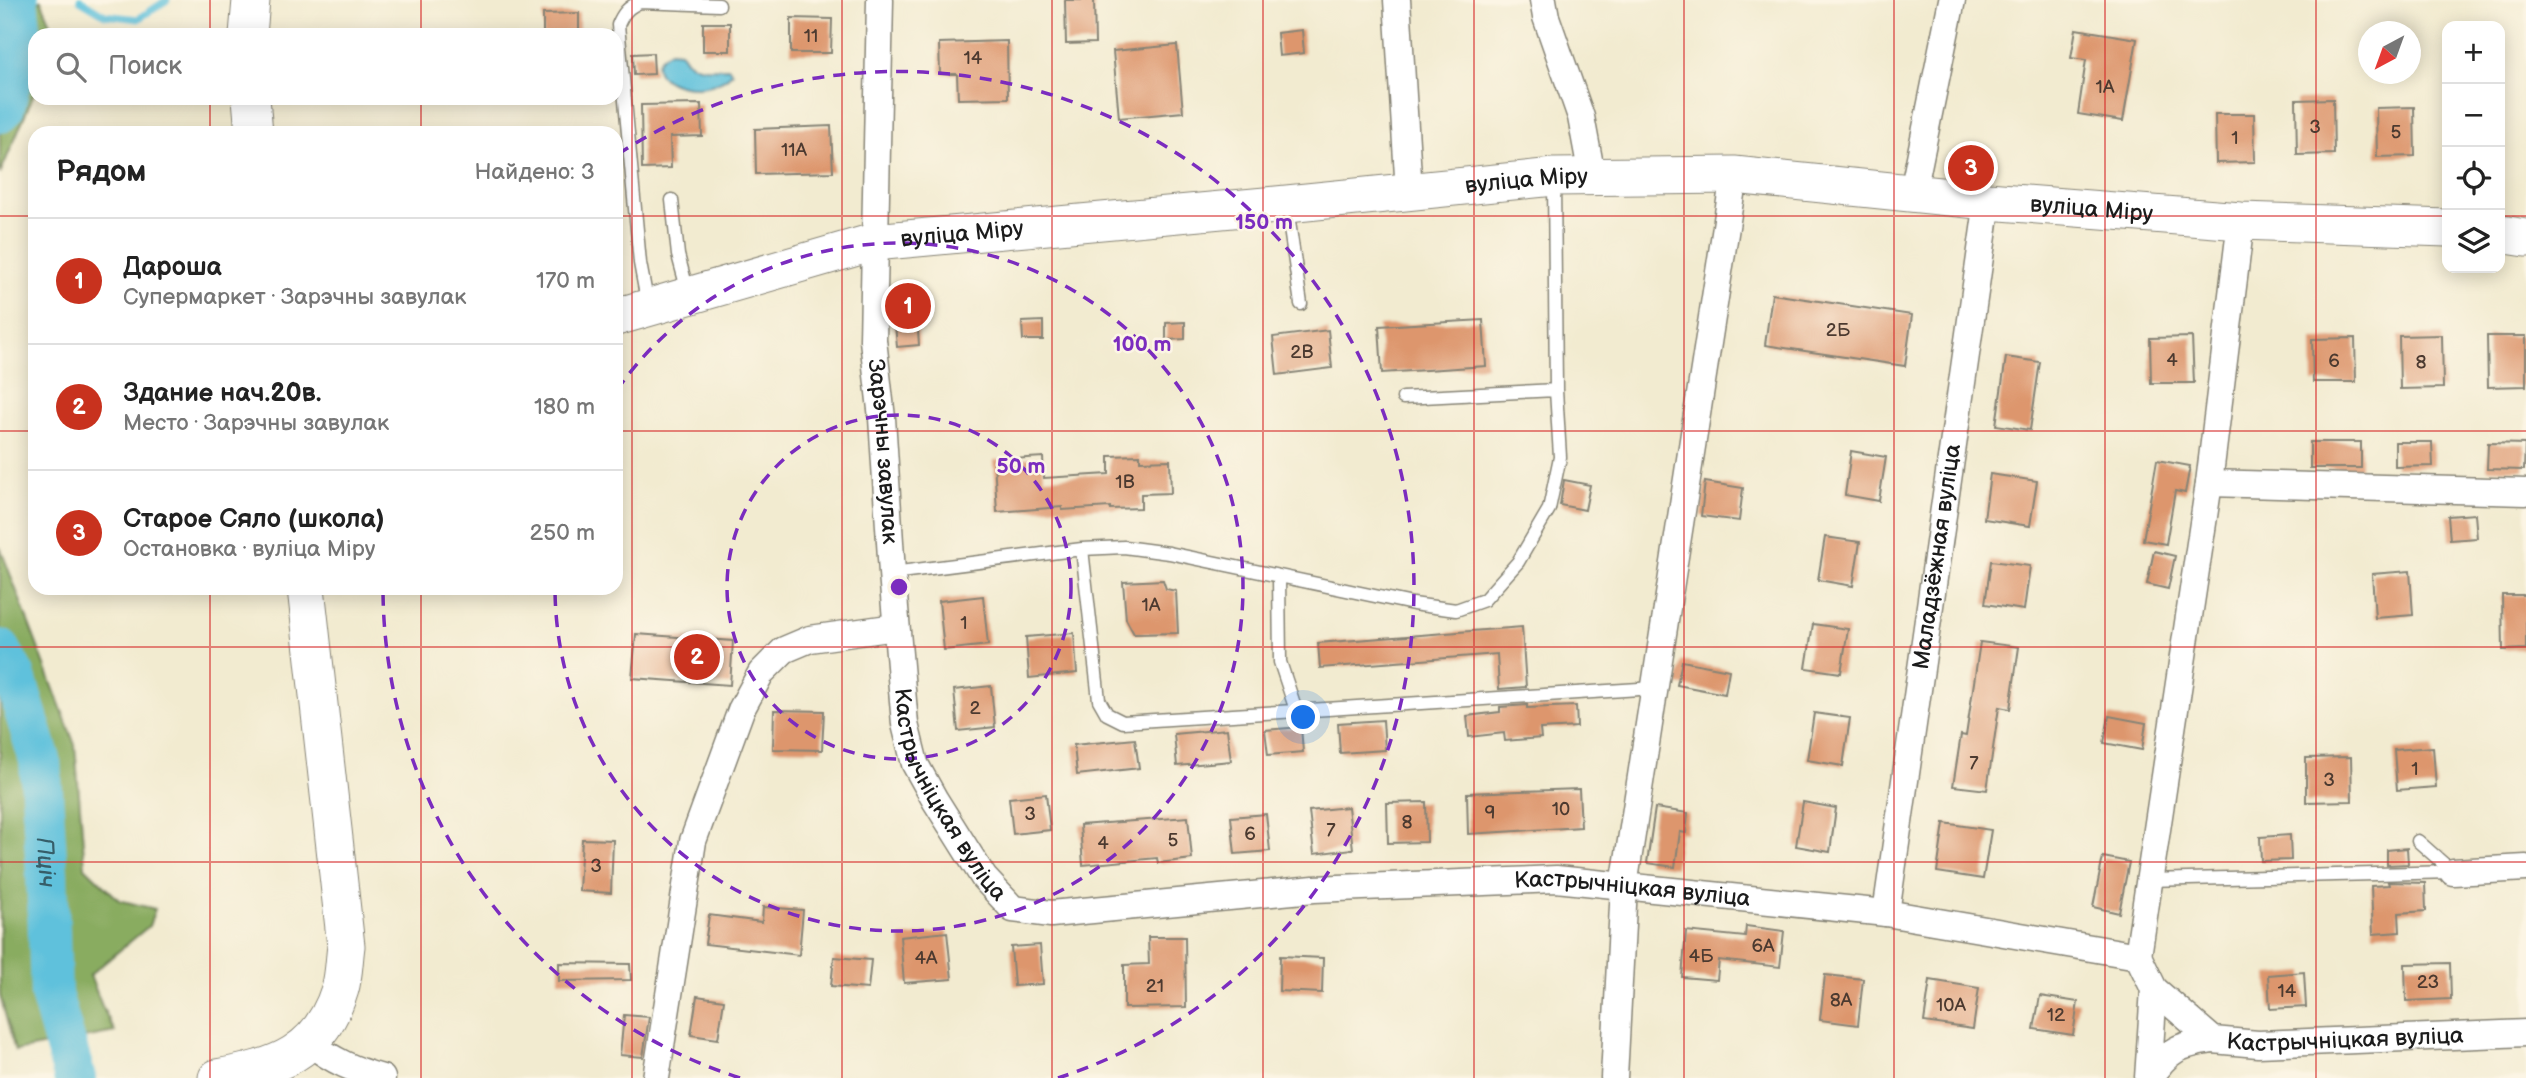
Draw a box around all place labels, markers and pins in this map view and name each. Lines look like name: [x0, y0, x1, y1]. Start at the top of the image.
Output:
pin: 3: [1948, 142, 1994, 194]
pin: 1: [885, 280, 931, 332]
centre of rings: [887, 575, 911, 599]
pin: 2: [674, 631, 720, 683]

